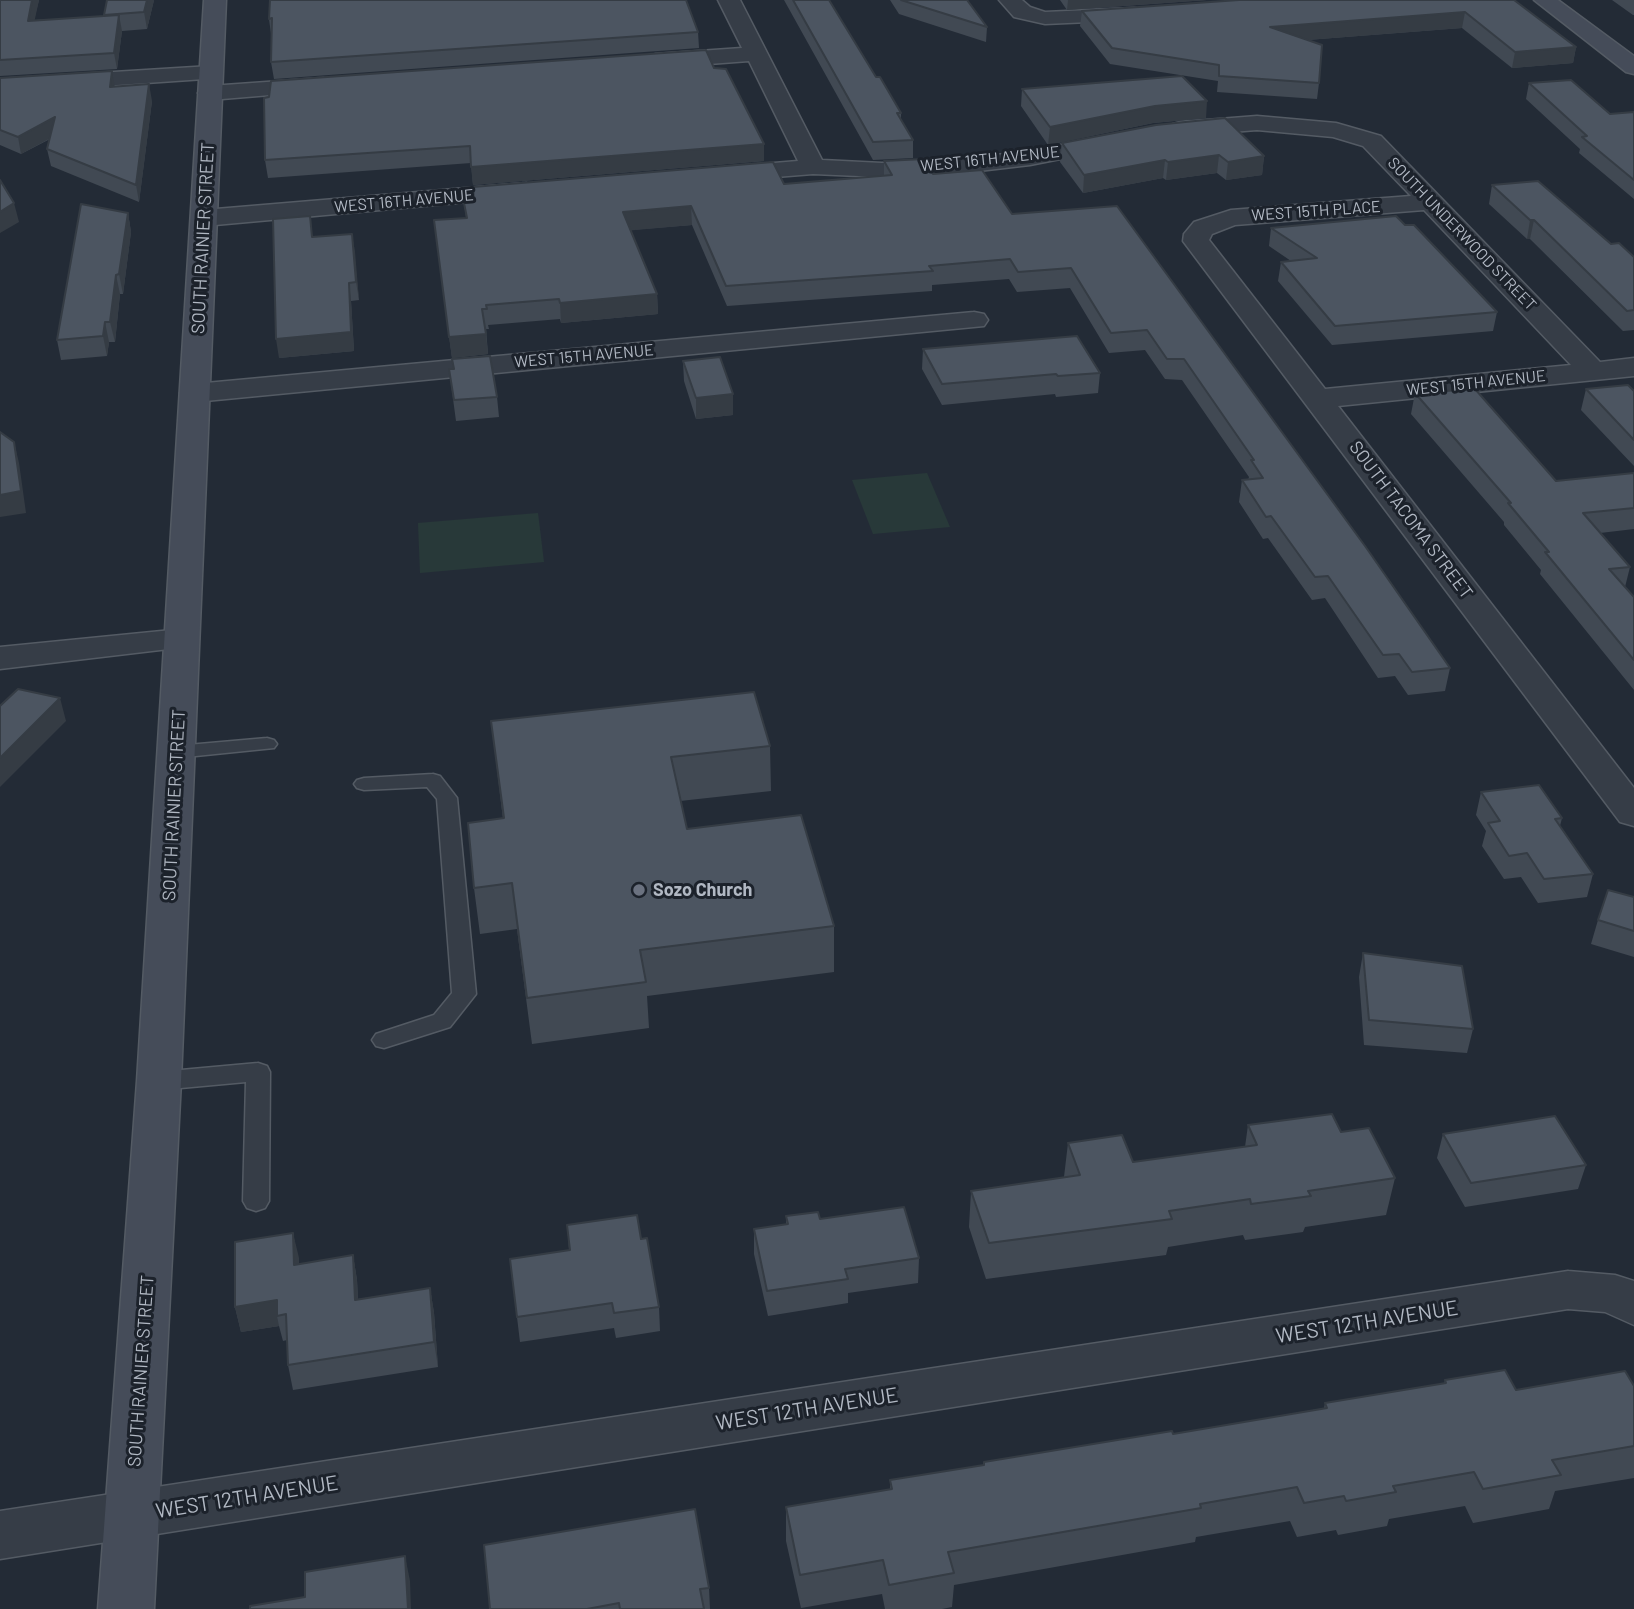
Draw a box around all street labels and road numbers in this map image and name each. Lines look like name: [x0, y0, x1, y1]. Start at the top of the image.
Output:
street label: SOUTH RAINIER STREET: [187, 142, 219, 334]
street label: WEST 16TH AVENUE: [919, 142, 1061, 176]
street label: SOUTH UNDERWOOD STREET: [1384, 153, 1540, 315]
street label: WEST 16TH AVENUE: [333, 185, 475, 217]
street label: WEST 15TH PLACE: [1251, 197, 1381, 225]
street label: WEST 15TH AVENUE: [513, 340, 655, 372]
street label: WEST 15TH AVENUE: [1405, 366, 1547, 400]
street label: SOUTH TACOMA STREET: [1345, 437, 1477, 603]
street label: SOUTH RAINIER STREET: [158, 709, 190, 901]
street label: SOUTH RAINIER STREET: [124, 1274, 158, 1468]
street label: WEST 12TH AVENUE: [1274, 1295, 1460, 1349]
street label: WEST 12TH AVENUE: [714, 1382, 900, 1436]
street label: WEST 12TH AVENUE: [154, 1470, 340, 1524]

